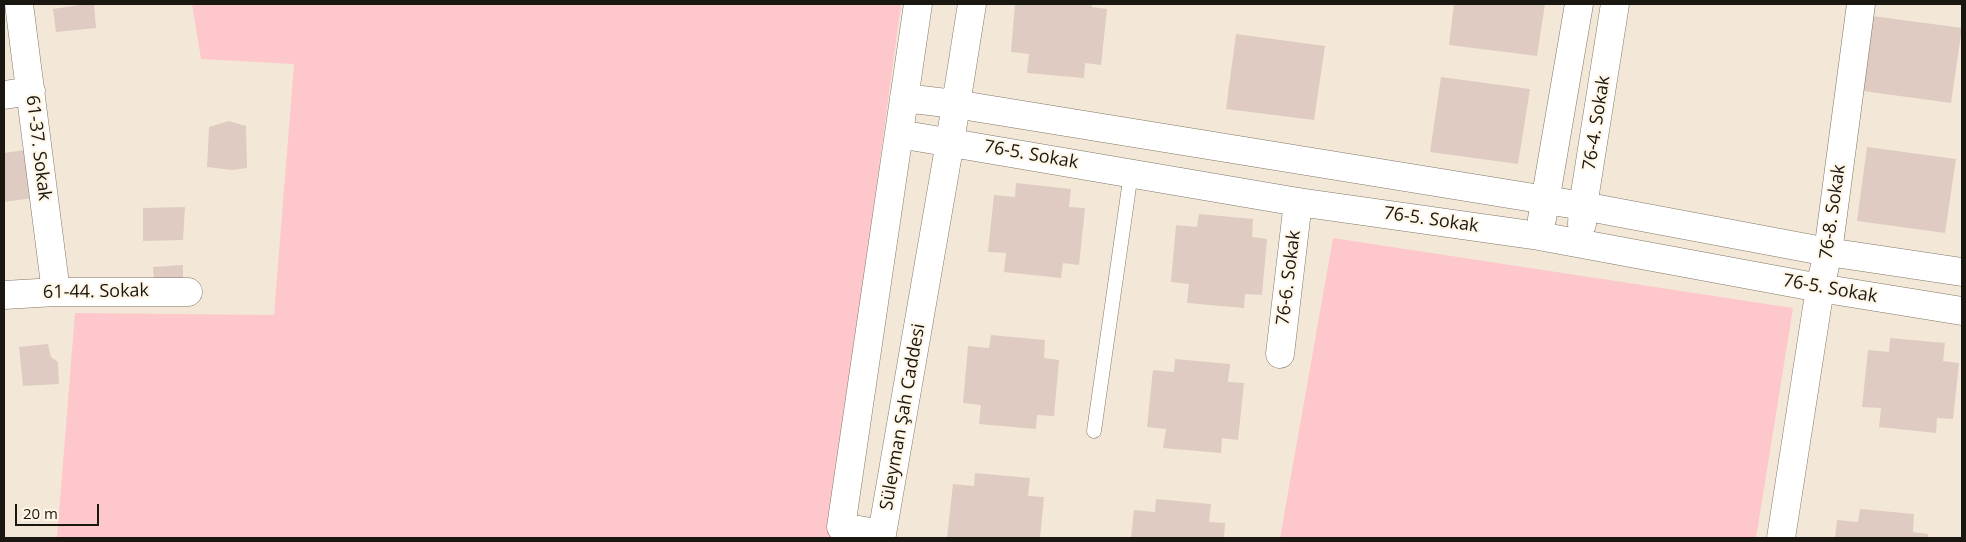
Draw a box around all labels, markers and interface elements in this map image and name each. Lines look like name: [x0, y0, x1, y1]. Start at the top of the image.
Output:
street label: 76-4. Sokak: [1579, 74, 1615, 172]
street label: 61-37. Sokak: [21, 94, 55, 202]
street label: 76-5. Sokak: [982, 136, 1080, 174]
street label: 76-8. Sokak: [1816, 163, 1850, 261]
street label: 76-5. Sokak: [1382, 203, 1480, 237]
street label: 76-6. Sokak: [1272, 229, 1306, 327]
street label: 76-5. Sokak: [1781, 270, 1879, 308]
street label: 61-44. Sokak: [43, 280, 149, 304]
street label: Süleyman Şah Caddesi: [876, 322, 930, 512]
scale bar: [18, 494, 101, 526]
text: 20 m: [23, 503, 58, 523]

